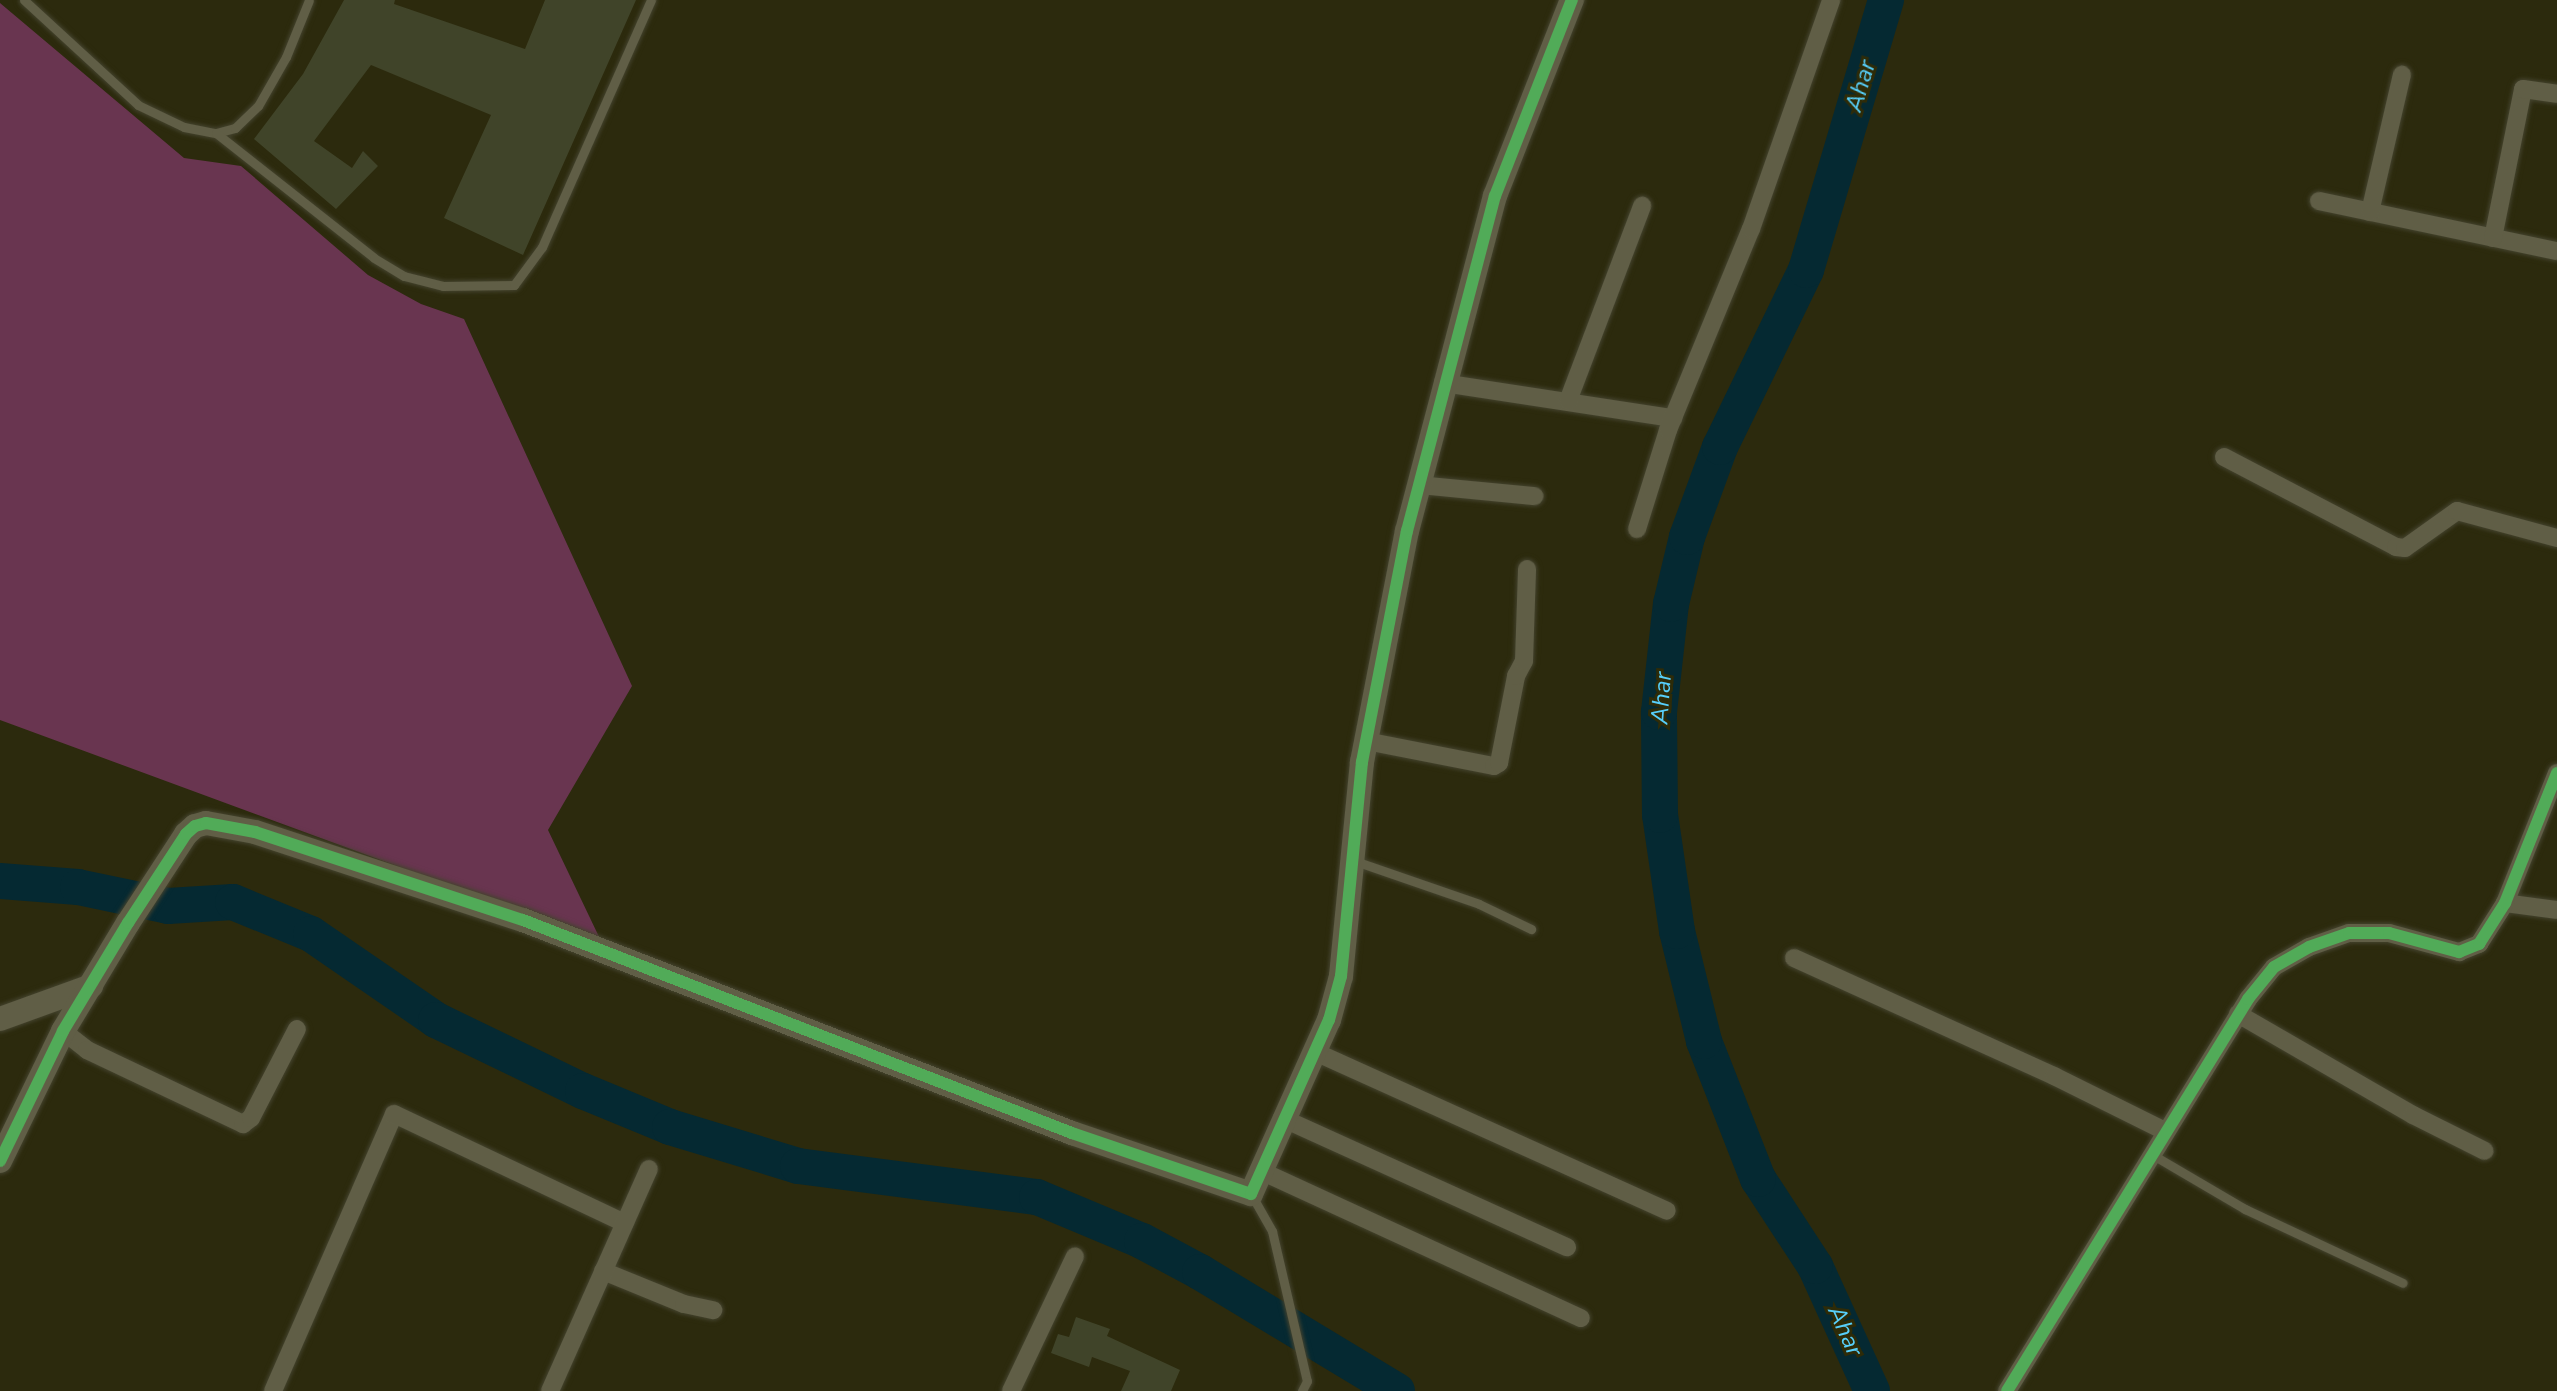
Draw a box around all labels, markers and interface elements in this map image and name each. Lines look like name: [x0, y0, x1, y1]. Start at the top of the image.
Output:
water label: Ahar: [1840, 57, 1882, 115]
water label: Ahar: [1646, 671, 1678, 725]
water label: Ahar: [1821, 1301, 1869, 1361]

